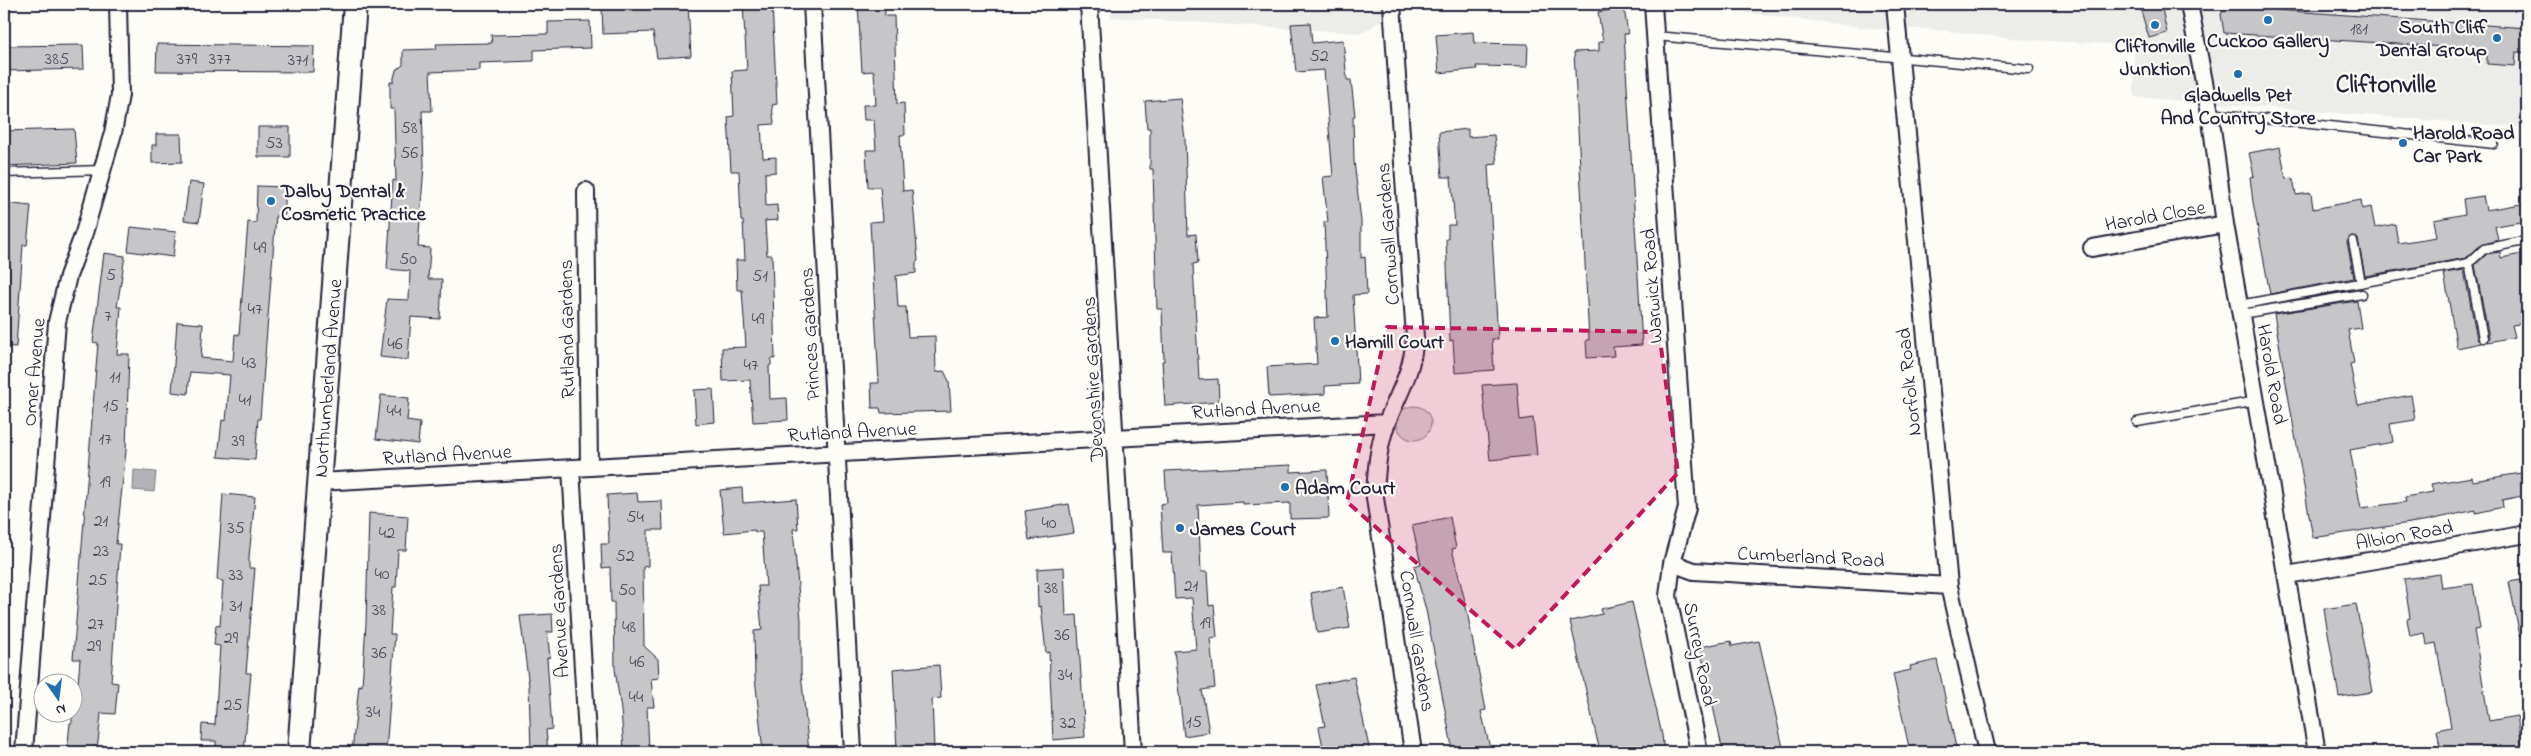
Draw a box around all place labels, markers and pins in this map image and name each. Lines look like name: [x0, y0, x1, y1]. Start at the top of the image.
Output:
marker: Cuckoo Gallery: [2262, 14, 2274, 26]
place label: South Cliff Dental Group: [2375, 14, 2488, 66]
marker: Cliftonville Junktion: [2149, 19, 2161, 31]
place label: Cuckoo Gallery: [2207, 28, 2329, 58]
marker: South Cliff Dental Group: [2491, 32, 2503, 44]
place label: Cliftonville Junktion: [2115, 33, 2196, 85]
marker: Gladwells Pet And Country Store: [2232, 68, 2244, 80]
place label: Gladwells Pet And Country Store: [2160, 82, 2317, 135]
place label: Harold Road Car Park: [2413, 120, 2515, 172]
marker: Harold Road Car Park: [2397, 137, 2409, 149]
place label: Dalby Dental & Cosmetic Practice: [280, 178, 427, 230]
marker: Dalby Dental & Cosmetic Practice: [265, 195, 277, 207]
place label: Hamill Court: [1345, 329, 1444, 358]
marker: Hamill Court: [1329, 335, 1341, 347]
place label: Adam Court: [1295, 475, 1396, 504]
marker: Adam Court: [1279, 481, 1291, 493]
place label: James Court: [1190, 516, 1296, 545]
marker: James Court: [1174, 522, 1186, 534]

